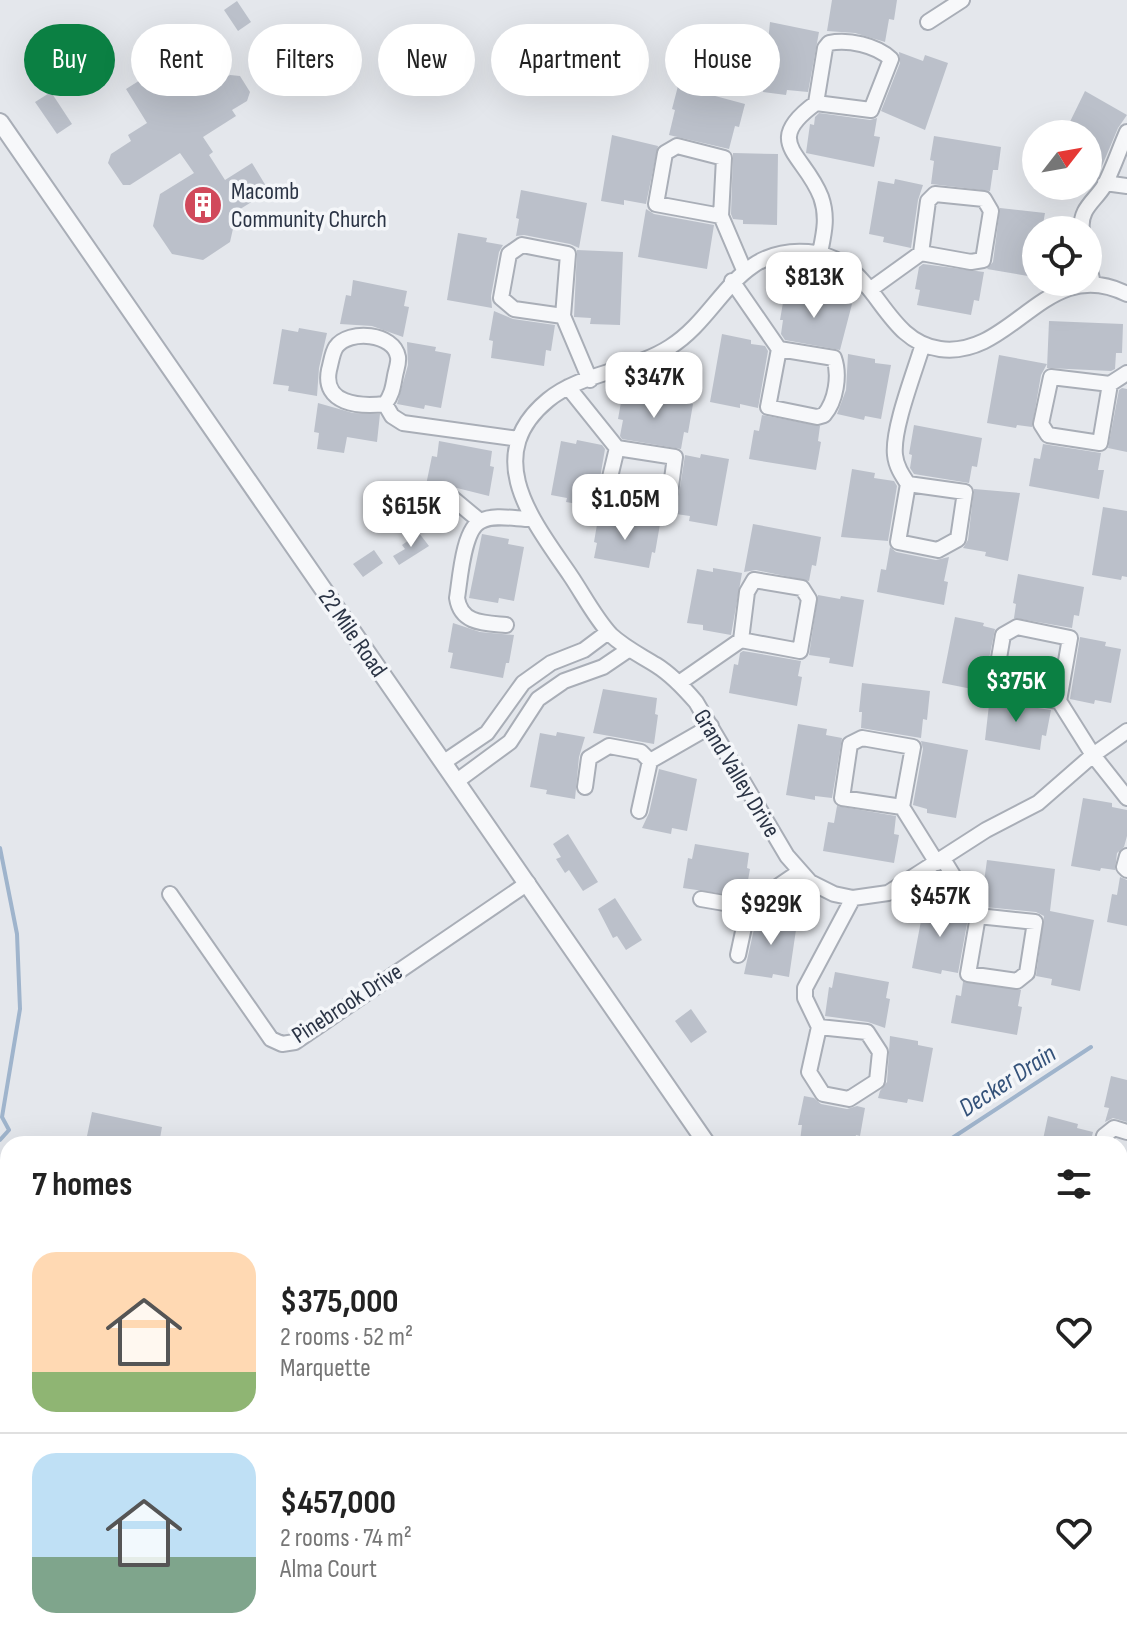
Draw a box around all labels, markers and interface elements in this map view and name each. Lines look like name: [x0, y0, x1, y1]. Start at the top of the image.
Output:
chip: Buy: [24, 24, 115, 96]
chip: Rent: [131, 24, 232, 96]
chip: Filters: [248, 24, 362, 96]
chip: New: [378, 24, 475, 96]
chip: Apartment: [491, 24, 649, 96]
chip: House: [665, 24, 780, 96]
north arrow: [1022, 120, 1102, 200]
map controls: [1022, 120, 1102, 296]
place label: Macomb Community Church: [231, 177, 387, 234]
building icon: Macomb Community Church: [182, 184, 224, 226]
button: locate: [1022, 216, 1102, 296]
pin: $813K: [758, 252, 870, 320]
text: $813K: [784, 262, 844, 293]
pin: $347K: [598, 352, 710, 420]
text: $347K: [623, 362, 685, 393]
pin: $1.05M: [560, 474, 690, 542]
pin: $615K: [355, 481, 467, 549]
text: $1.05M: [590, 484, 660, 515]
text: $615K: [381, 491, 441, 522]
street label: 22 Mile Road: [312, 584, 393, 683]
pin: $375K: [960, 656, 1072, 724]
text: $375K: [986, 666, 1046, 697]
street label: Grand Valley Drive: [687, 704, 786, 843]
pin: $457K: [884, 871, 996, 939]
pin: $929K: [715, 879, 827, 947]
text: $457K: [909, 881, 971, 912]
text: $929K: [740, 889, 802, 920]
street label: Pinebrook Drive: [287, 957, 408, 1050]
water label: Decker Drain: [954, 1038, 1062, 1124]
icon: filters: [1052, 1162, 1096, 1206]
text: 7 homes: [32, 1164, 132, 1205]
text: $375,000: [280, 1281, 399, 1322]
icon: home: [96, 1284, 192, 1380]
icon: heart: [1052, 1310, 1096, 1354]
text: 2 rooms · 52 m²: [280, 1322, 413, 1353]
text: Marquette: [280, 1353, 371, 1384]
text: $457,000: [280, 1482, 396, 1523]
icon: home: [96, 1485, 192, 1581]
icon: heart: [1052, 1511, 1096, 1555]
text: 2 rooms · 74 m²: [280, 1523, 412, 1554]
text: Alma Court: [280, 1554, 377, 1585]

